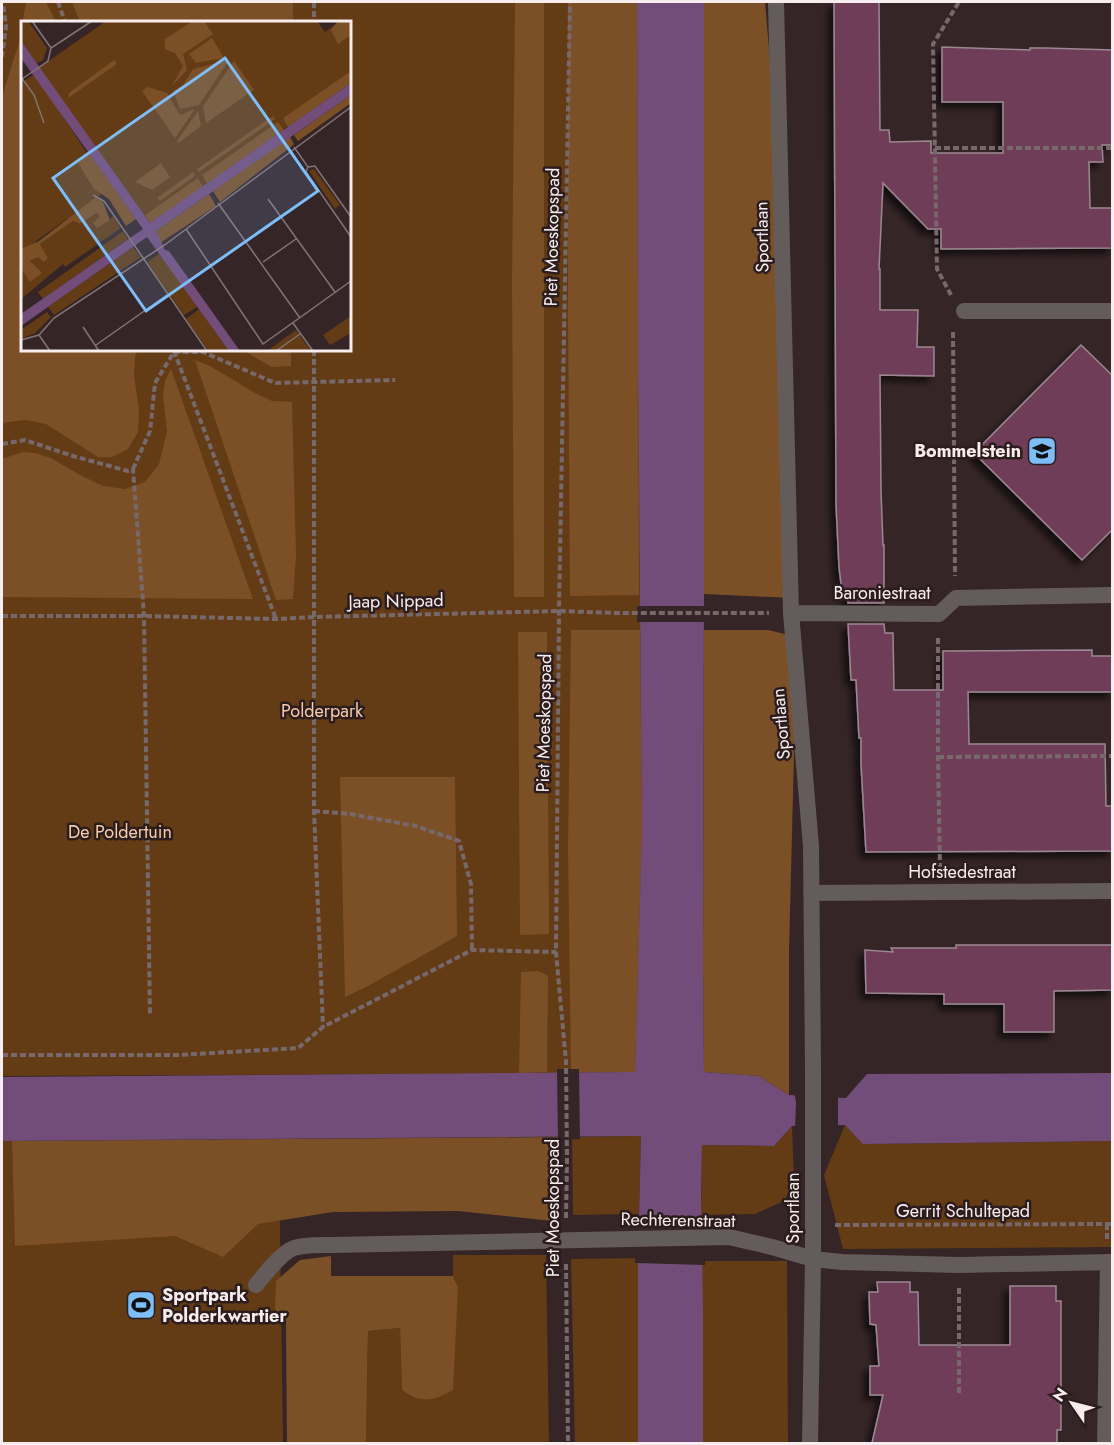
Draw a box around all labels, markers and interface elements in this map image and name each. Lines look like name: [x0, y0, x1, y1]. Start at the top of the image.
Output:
inset map: [21, 21, 351, 351]
street label: Piet Moeskopspad: [538, 167, 566, 307]
street label: Sportlaan: [748, 201, 776, 273]
school or university icon: Bommelstein: [1026, 435, 1058, 467]
place label: Bommelstein: [914, 438, 1021, 464]
street label: Baroniestraat: [833, 580, 931, 606]
street label: Jaap Nippad: [346, 587, 444, 615]
street label: Piet Moeskopspad: [530, 653, 558, 793]
street label: Sportlaan: [765, 687, 797, 761]
park label: Polderpark: [281, 698, 363, 724]
park label: De Poldertuin: [68, 819, 172, 845]
street label: Hofstedestraat: [908, 859, 1016, 885]
street label: Piet Moeskopspad: [540, 1139, 566, 1277]
street label: Sportlaan: [780, 1172, 806, 1244]
street label: Gerrit Schultepad: [896, 1198, 1030, 1224]
street label: Rechterenstraat: [620, 1206, 736, 1234]
place label: Sportpark Polderkwartier: [162, 1282, 287, 1329]
sports icon: Sportpark Polderkwartier: [125, 1289, 157, 1321]
north arrow: [1042, 1373, 1102, 1433]
text: N: [1047, 1383, 1073, 1406]

